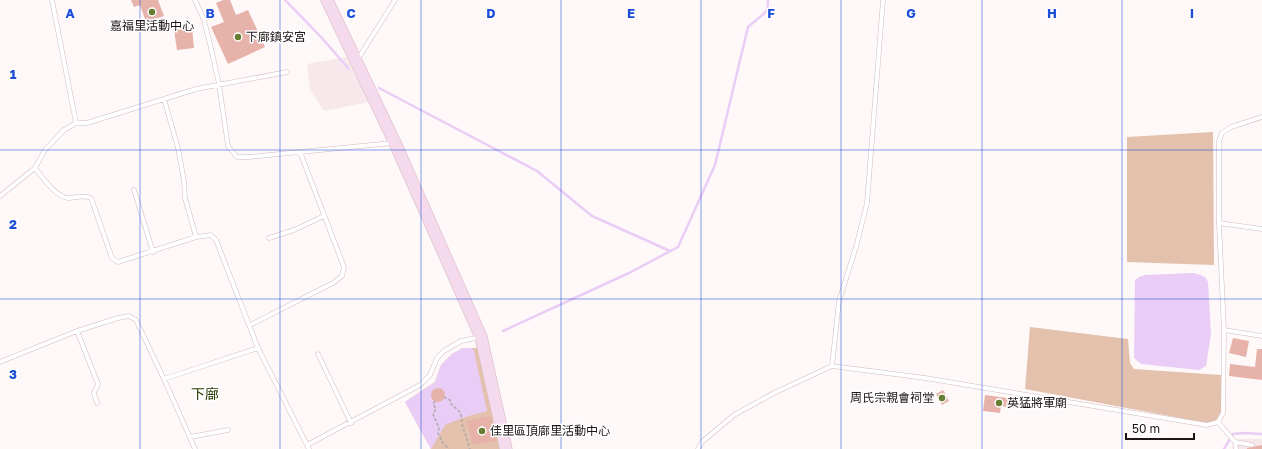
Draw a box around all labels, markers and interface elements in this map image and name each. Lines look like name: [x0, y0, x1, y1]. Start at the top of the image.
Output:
text: A: [65, 5, 75, 21]
text: B: [205, 5, 215, 21]
text: C: [346, 5, 356, 21]
text: D: [486, 5, 496, 21]
text: E: [627, 5, 635, 21]
text: F: [767, 5, 775, 21]
text: G: [906, 5, 916, 21]
text: H: [1047, 5, 1057, 21]
text: I: [1190, 5, 1194, 21]
marker: 嘉福里活動中心: [147, 7, 157, 17]
place label: 嘉福里活動中心: [110, 18, 194, 33]
place label: 下廍鎮安宮: [246, 29, 306, 44]
marker: 下廍鎮安宮: [233, 32, 243, 42]
text: 1: [10, 66, 17, 82]
text: 2: [9, 216, 17, 232]
text: 3: [9, 366, 17, 382]
district label: 下廍: [191, 385, 219, 402]
place label: 周氏宗親會祠堂: [850, 390, 934, 405]
marker: 周氏宗親會祠堂: [937, 393, 947, 403]
place label: 英猛將軍廟: [1007, 395, 1067, 410]
marker: 英猛將軍廟: [994, 398, 1004, 408]
scale bar: [1126, 415, 1194, 441]
text: 50 m: [1132, 421, 1160, 436]
place label: 佳里區頂廍里活動中心: [490, 423, 610, 438]
marker: 佳里區頂廍里活動中心: [477, 426, 487, 436]

